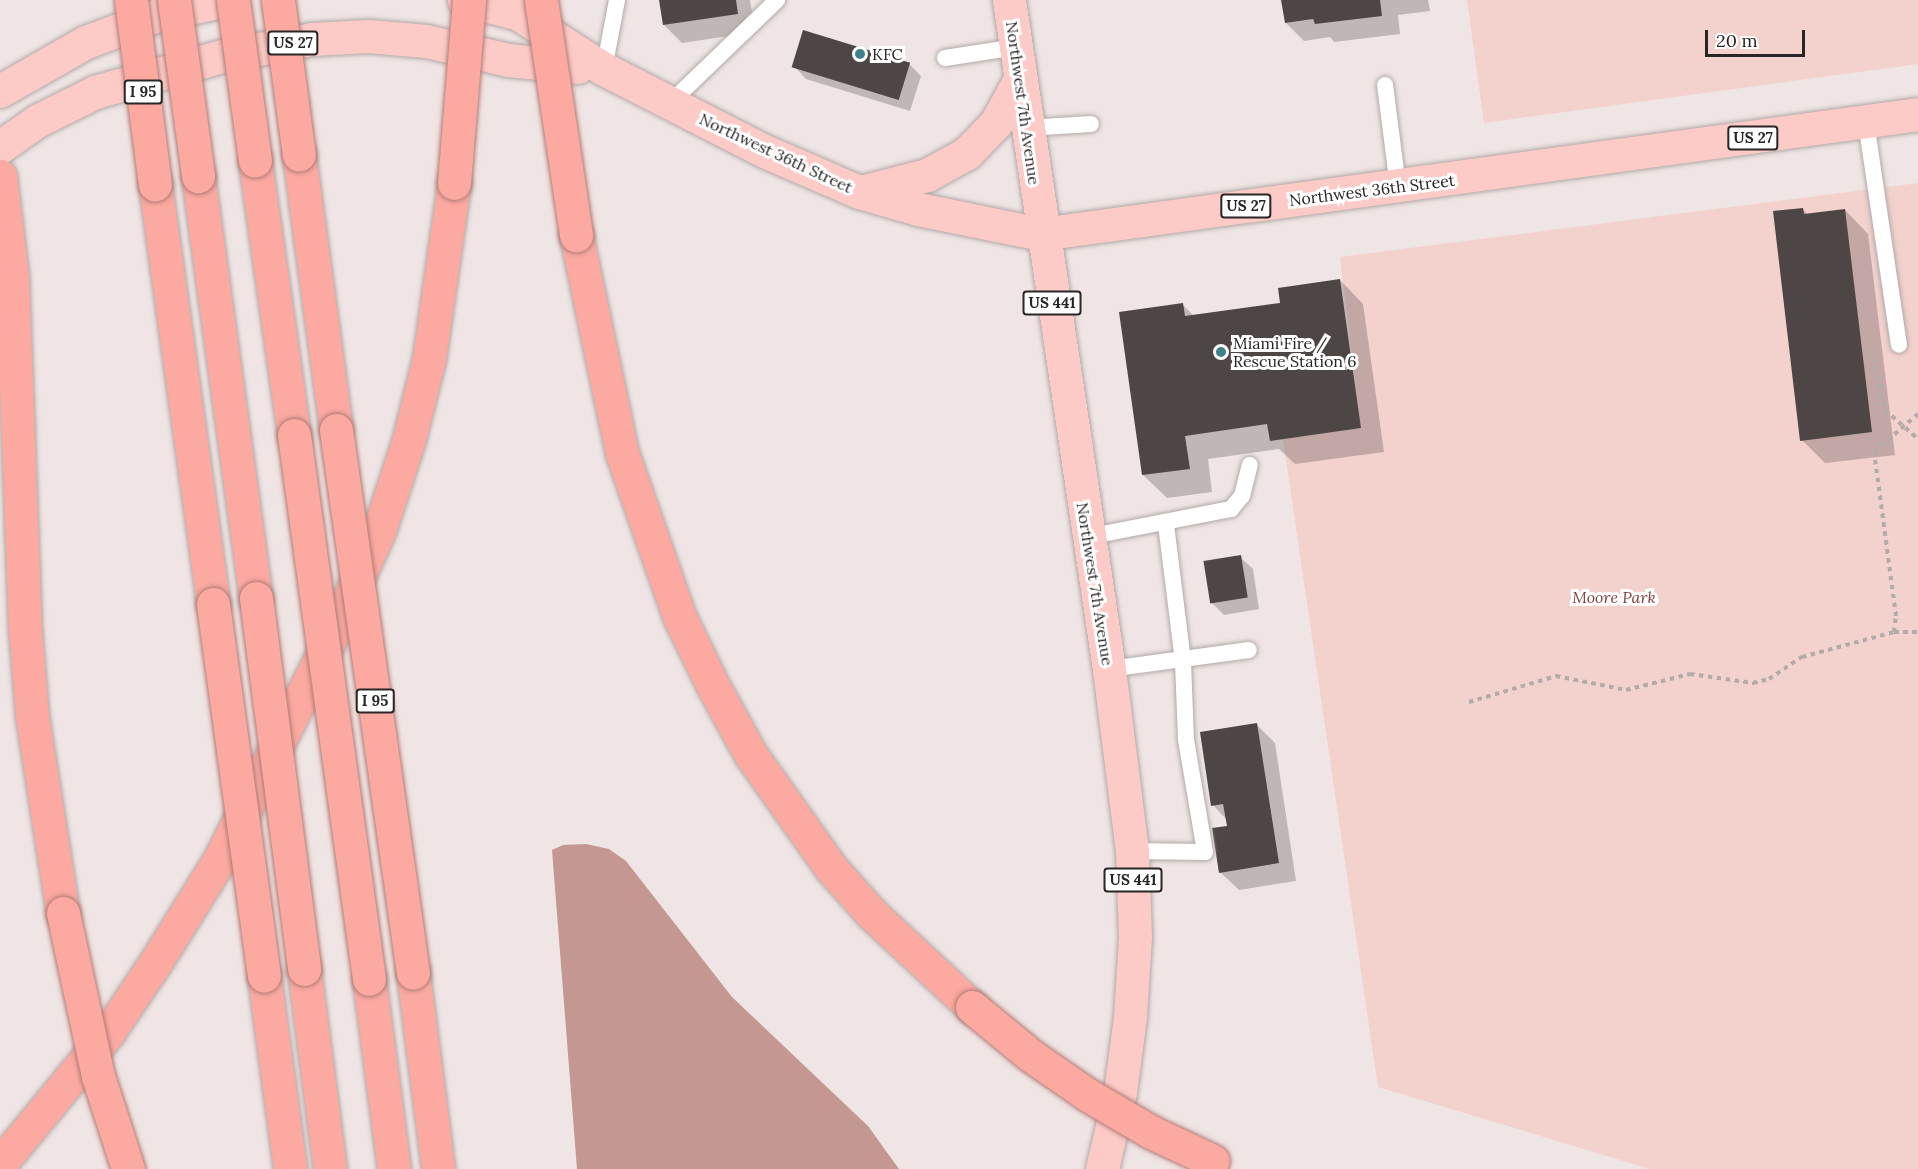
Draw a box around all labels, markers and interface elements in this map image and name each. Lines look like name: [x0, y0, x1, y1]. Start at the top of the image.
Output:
scale bar: [1708, 18, 1808, 56]
street label: Northwest 7th Avenue: [1002, 20, 1044, 186]
text: 20 m: [1716, 29, 1758, 52]
road number: US 27: [266, 31, 320, 55]
place label: KFC: [872, 44, 903, 64]
marker: KFC: [853, 47, 867, 61]
road number: I 95: [124, 80, 162, 104]
street label: Northwest 36th Street: [696, 109, 856, 197]
road number: US 27: [1726, 126, 1780, 150]
street label: Northwest 36th Street: [1288, 170, 1456, 210]
road number: US 27: [1219, 194, 1273, 218]
road number: US 441: [1022, 291, 1082, 315]
place label: Miami Fire / Rescue Station 6: [1233, 333, 1357, 371]
marker: Miami Fire / Rescue Station 6: [1214, 345, 1228, 359]
street label: Northwest 7th Avenue: [1073, 501, 1117, 667]
park label: Moore Park: [1572, 587, 1656, 607]
road number: I 95: [356, 689, 394, 713]
road number: US 441: [1103, 868, 1163, 892]

